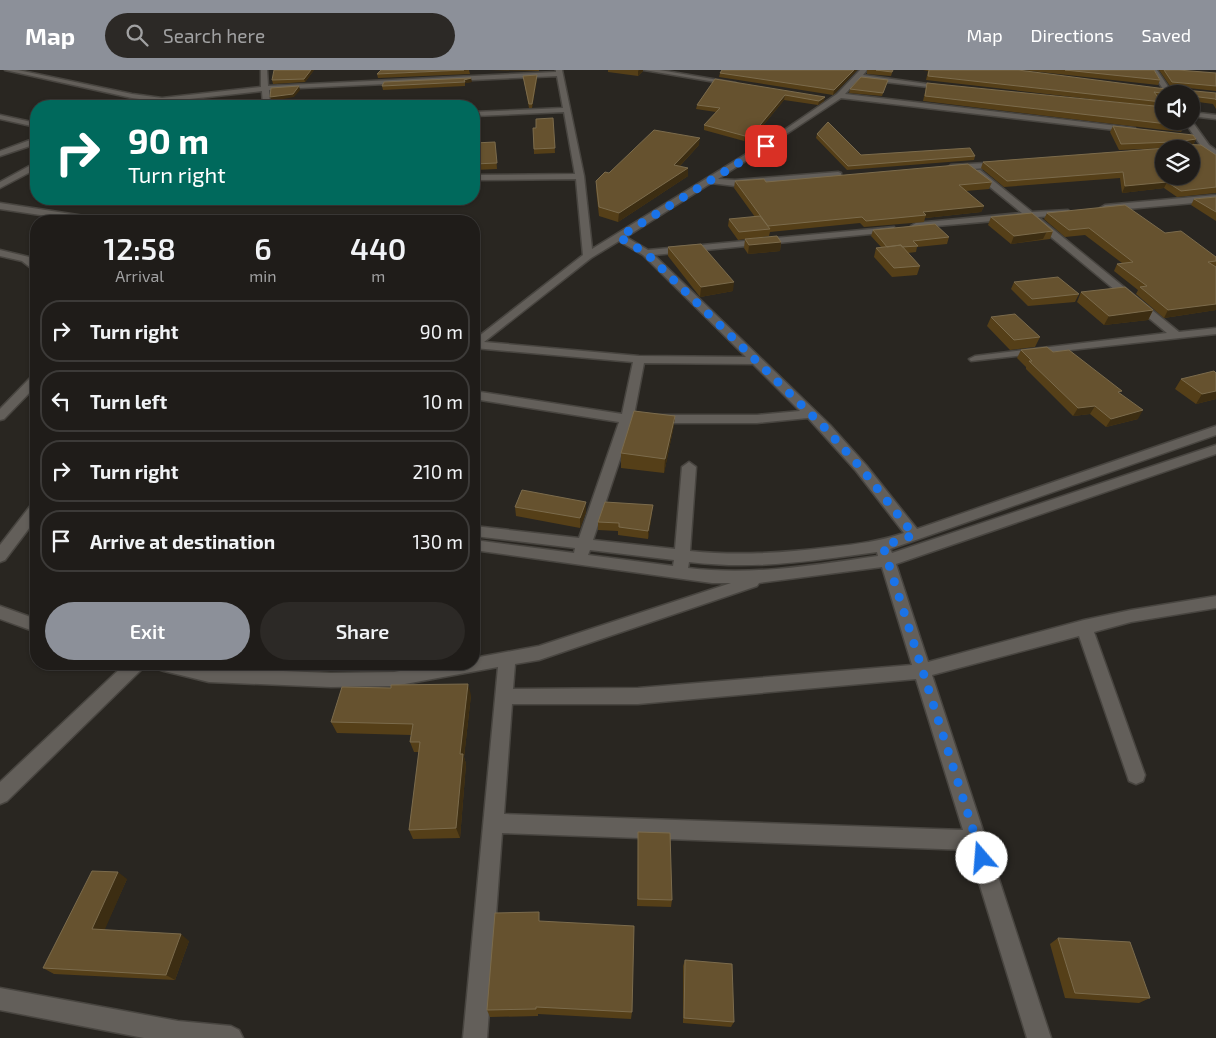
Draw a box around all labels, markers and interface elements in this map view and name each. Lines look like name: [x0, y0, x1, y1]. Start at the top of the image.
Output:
search box: [105, 13, 455, 58]
text: Map: [25, 21, 75, 50]
icon: search: [123, 21, 151, 49]
text: Search here: [163, 24, 265, 47]
text: Map: [966, 24, 1003, 46]
text: Directions: [1031, 24, 1114, 46]
text: Saved: [1142, 24, 1191, 46]
map controls: [1155, 85, 1200, 185]
button: sound: [1155, 85, 1200, 130]
text: 90 m: [128, 119, 209, 161]
icon: right: [45, 120, 110, 185]
pin: [745, 125, 787, 167]
icon: arrive: [752, 132, 780, 160]
button: layers: [1155, 140, 1200, 185]
text: Turn right: [128, 161, 226, 187]
text: 12:58: [104, 230, 176, 266]
text: 6: [254, 230, 272, 266]
text: 440: [350, 230, 406, 266]
text: Arrival: [115, 266, 164, 285]
text: min: [249, 266, 277, 285]
text: m: [371, 266, 385, 285]
icon: right: [47, 317, 75, 345]
text: Turn right: [90, 320, 178, 343]
text: 90 m: [420, 320, 463, 343]
icon: left: [47, 387, 75, 415]
text: Turn left: [90, 390, 167, 413]
text: 10 m: [423, 390, 463, 413]
icon: right: [47, 457, 75, 485]
text: Turn right: [90, 460, 178, 483]
text: 210 m: [412, 460, 463, 483]
icon: arrive: [47, 527, 75, 555]
text: Arrive at destination: [90, 530, 275, 553]
text: 130 m: [413, 530, 463, 553]
button: Exit: [45, 602, 250, 660]
button: Share: [260, 602, 465, 660]
position arrow: [955, 831, 1007, 883]

